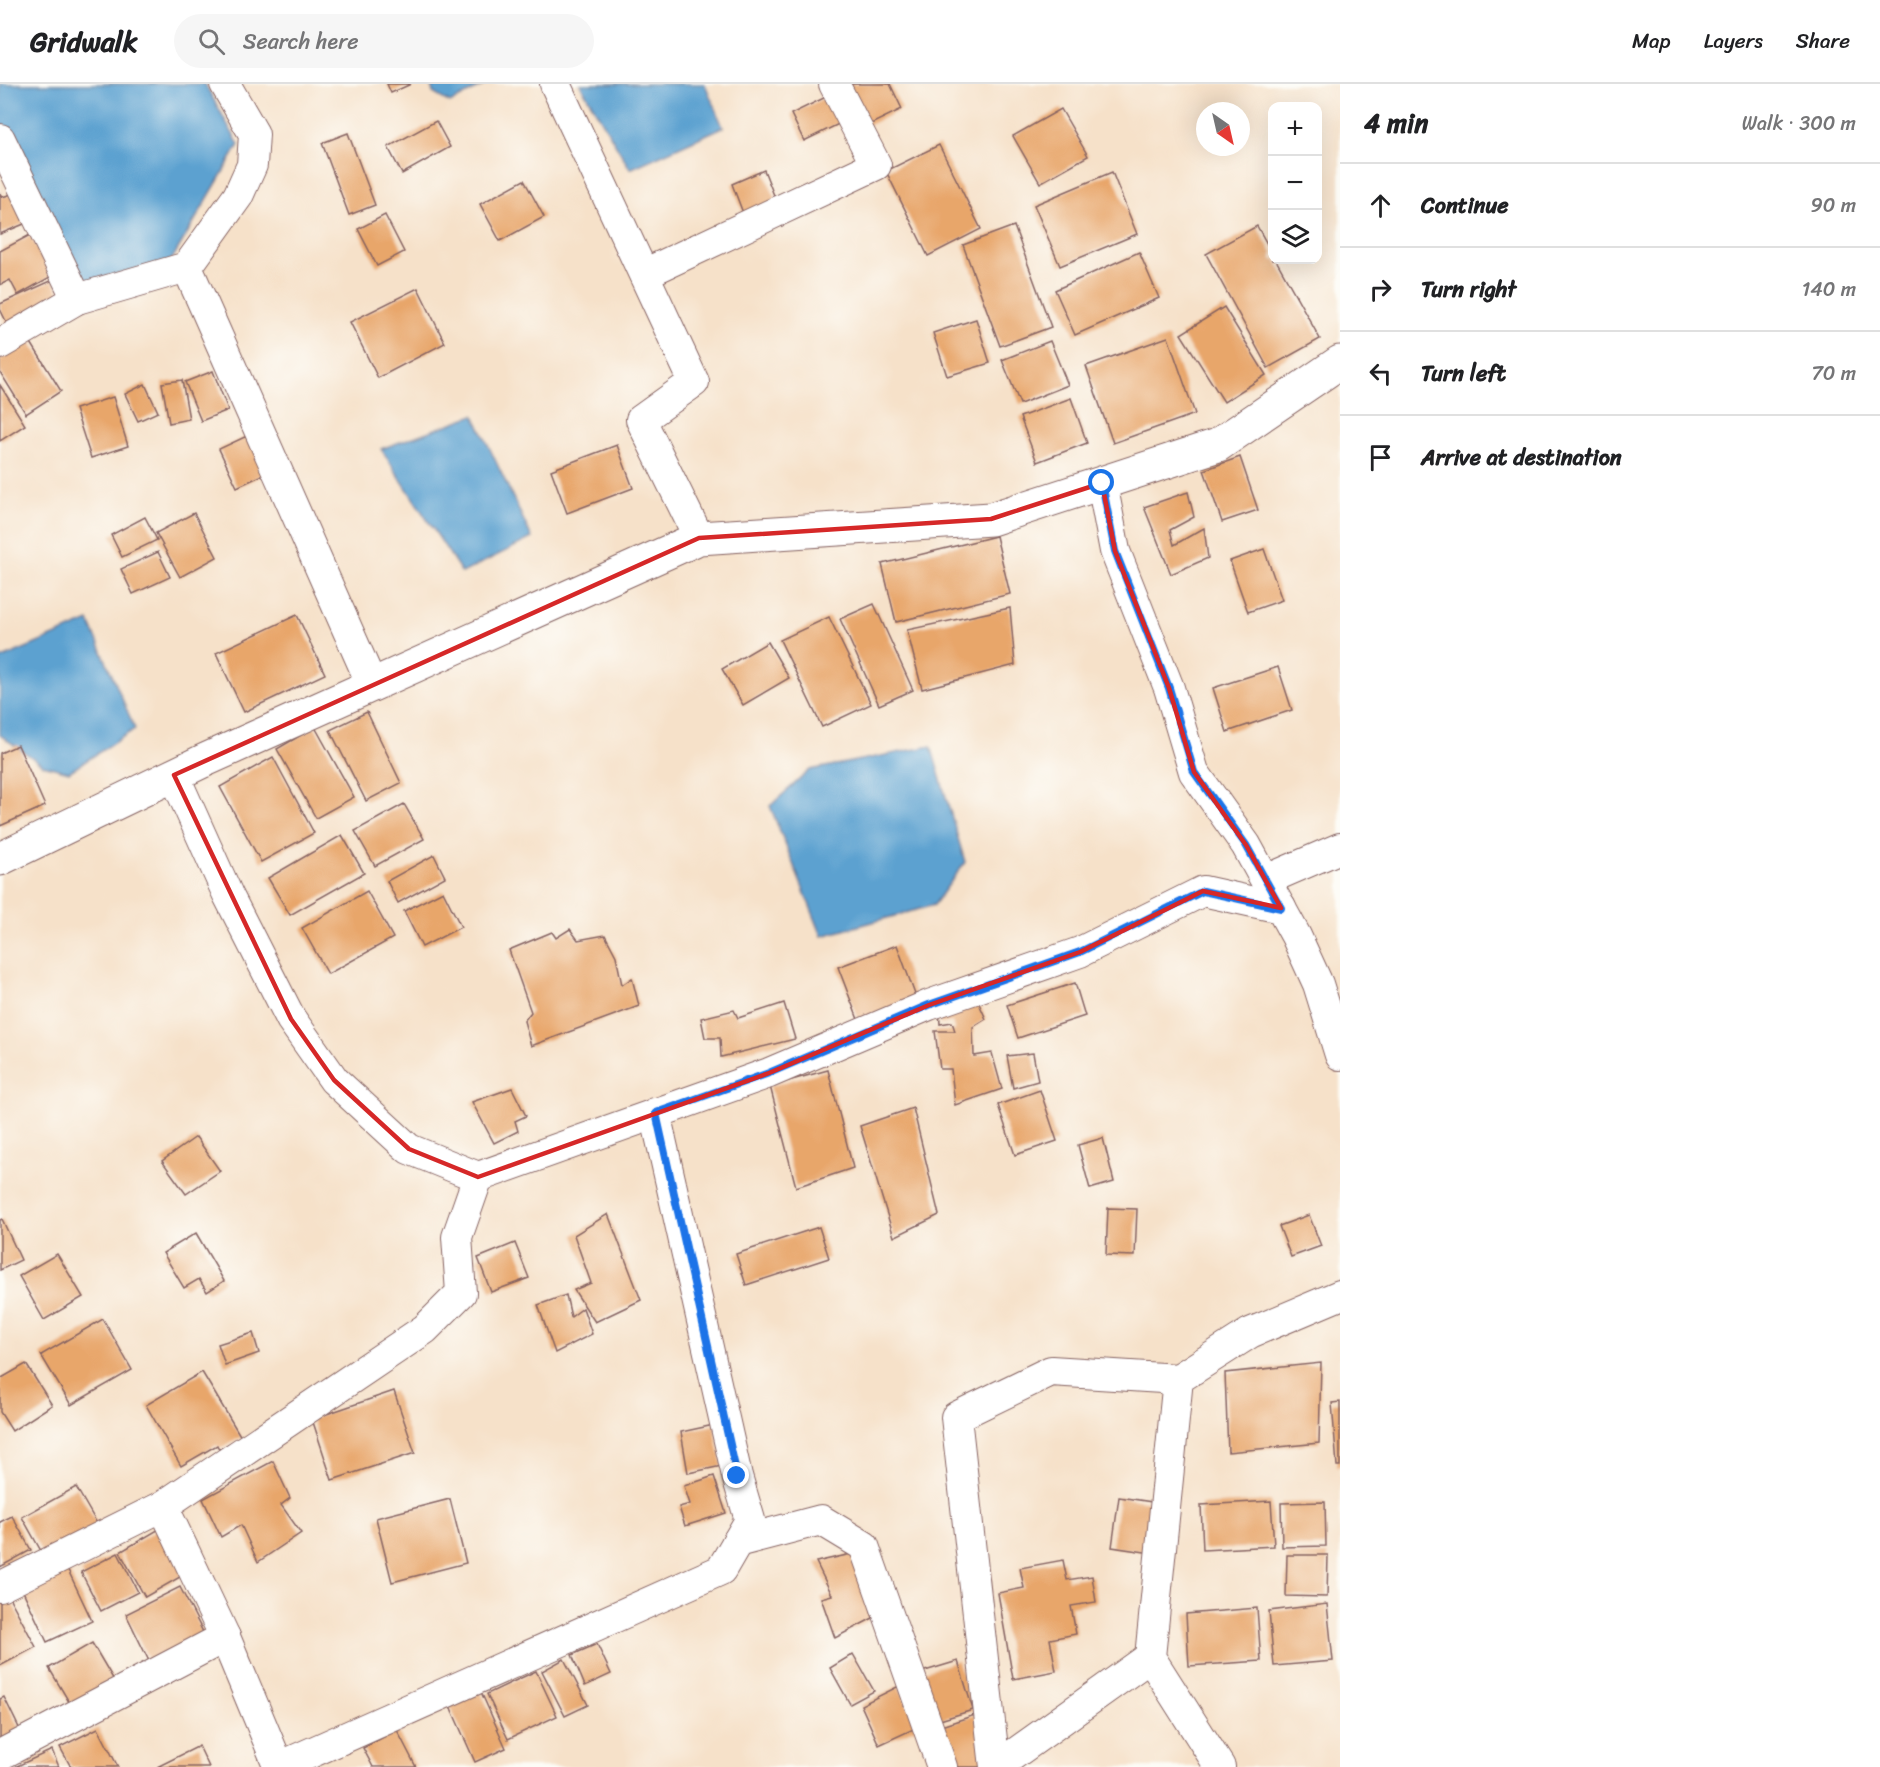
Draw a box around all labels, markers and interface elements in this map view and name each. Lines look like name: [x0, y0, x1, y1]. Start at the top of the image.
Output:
search box: [174, 14, 594, 68]
text: Gridwalk: [30, 17, 138, 66]
text: Search here: [243, 22, 359, 61]
text: Map: [1632, 22, 1671, 60]
text: Layers: [1704, 22, 1763, 60]
text: Share: [1796, 22, 1850, 60]
icon: search: [195, 25, 228, 58]
text: 4 min: [1364, 100, 1428, 146]
north arrow: [1196, 102, 1250, 156]
map controls: [1268, 102, 1322, 264]
button: +: [1268, 102, 1322, 156]
text: Walk · 300 m: [1742, 106, 1856, 141]
button: −: [1268, 156, 1322, 210]
text: Continue: [1421, 186, 1509, 225]
text: 90 m: [1811, 188, 1856, 223]
icon: ahead: [1364, 189, 1397, 222]
button: layers: [1268, 210, 1322, 264]
text: Turn right: [1421, 270, 1516, 309]
text: 140 m: [1802, 272, 1856, 307]
icon: right: [1364, 273, 1397, 306]
text: Turn left: [1421, 354, 1506, 393]
text: 70 m: [1811, 356, 1856, 391]
icon: left: [1364, 357, 1397, 390]
text: Arrive at destination: [1421, 438, 1622, 477]
icon: arrive: [1364, 441, 1397, 474]
route start: [1088, 469, 1114, 495]
route end: [723, 1462, 749, 1488]

